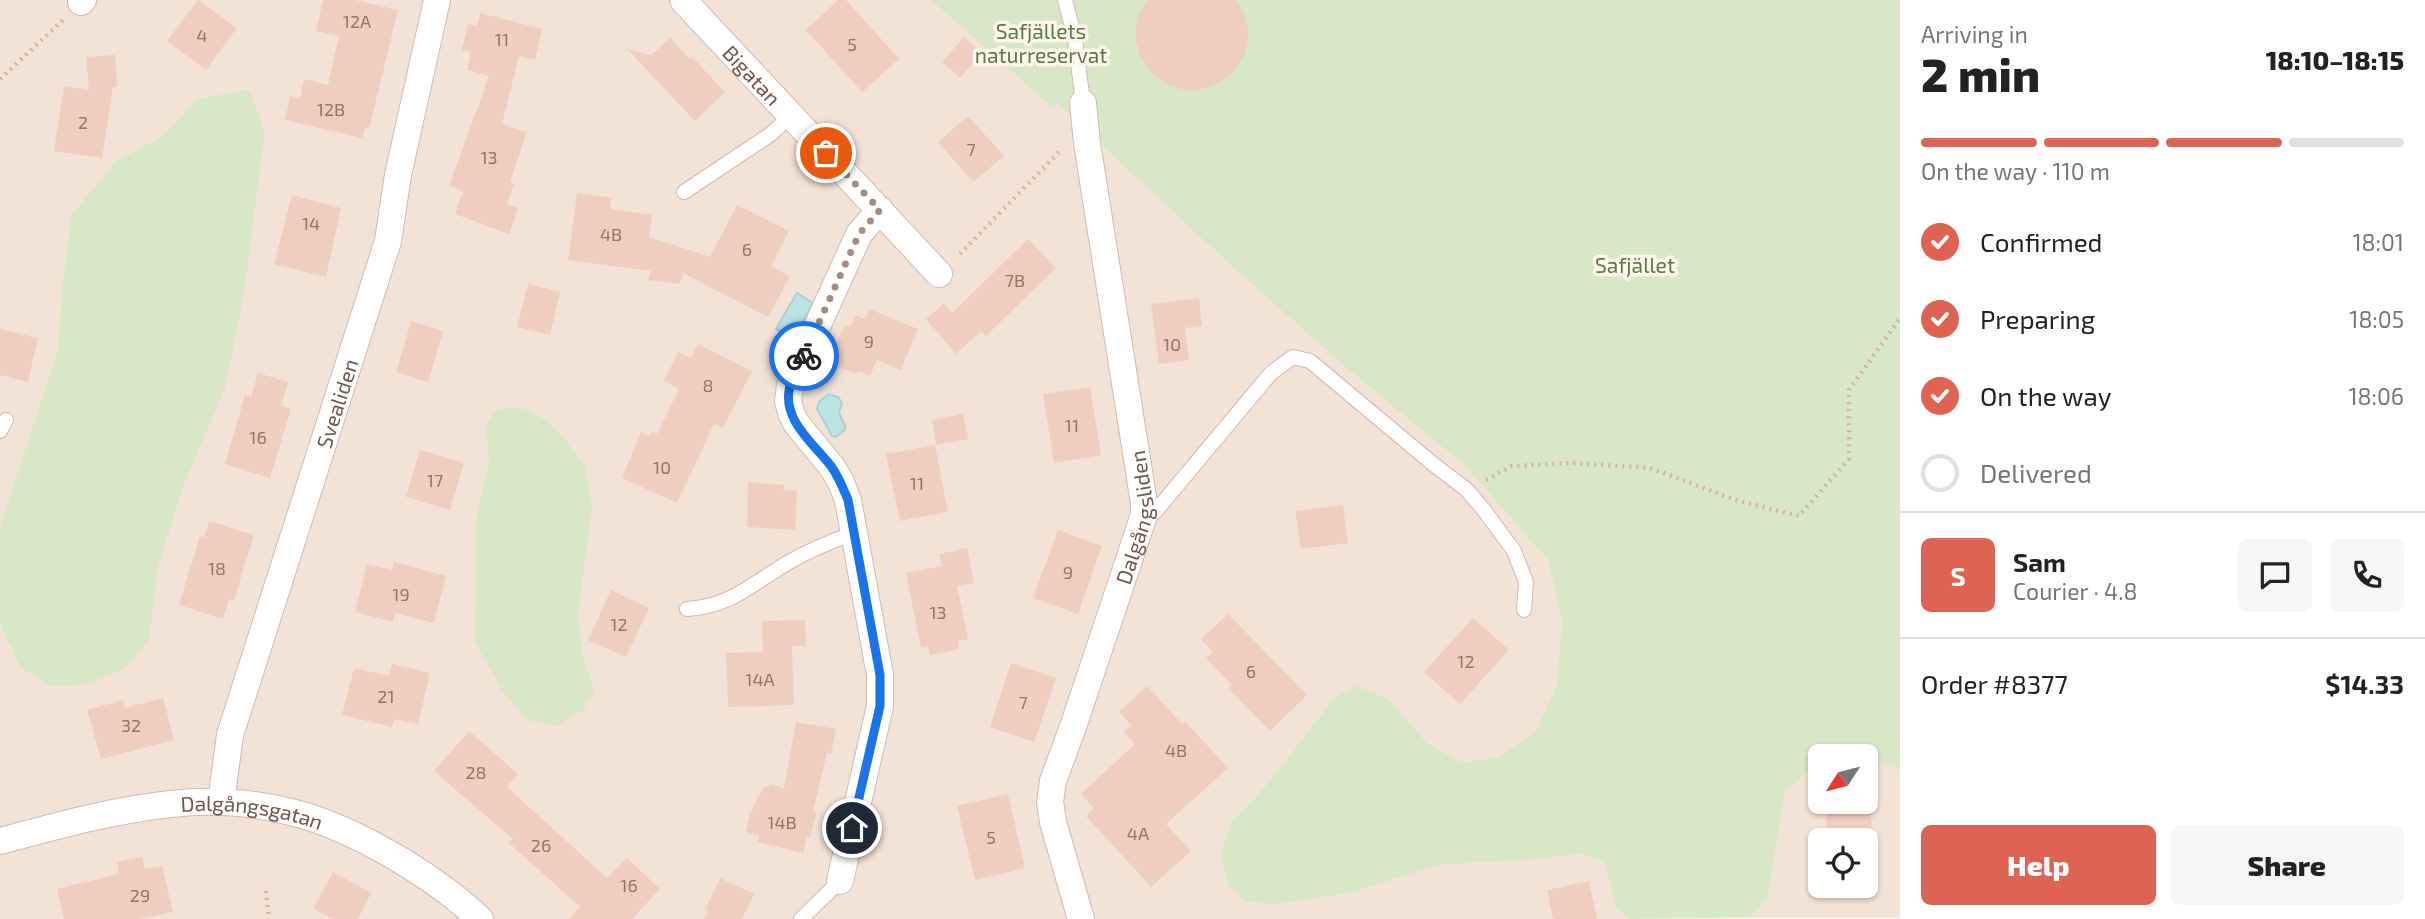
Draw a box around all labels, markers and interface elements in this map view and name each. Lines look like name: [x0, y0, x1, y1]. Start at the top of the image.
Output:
house number: 12A: [343, 10, 372, 32]
park label: Safjällets naturreservat: [975, 18, 1107, 67]
text: Arriving in: [1921, 20, 2028, 48]
house number: 4: [196, 24, 208, 46]
house number: 11: [495, 28, 509, 50]
house number: 5: [847, 33, 857, 55]
street label: Bigatan: [719, 39, 787, 110]
text: 18:10–18:15: [2266, 44, 2404, 75]
text: 2 min: [1921, 46, 2040, 101]
house number: 12B: [317, 98, 345, 120]
house number: 2: [78, 111, 88, 133]
pin: [796, 123, 856, 183]
icon: bag: [807, 134, 845, 172]
house number: 7: [966, 138, 976, 160]
house number: 13: [480, 146, 498, 168]
text: On the way · 110 m: [1921, 157, 2110, 185]
house number: 14: [302, 212, 320, 234]
house number: 4B: [600, 223, 622, 245]
icon: check: [1921, 223, 1959, 261]
text: Confirmed: [1980, 226, 2103, 257]
text: 18:01: [2352, 228, 2404, 256]
house number: 6: [742, 238, 752, 260]
park label: Safjället: [1595, 252, 1675, 278]
house number: 7B: [1005, 269, 1025, 291]
icon: check: [1921, 300, 1959, 338]
text: Preparing: [1980, 303, 2095, 334]
text: 18:05: [2349, 305, 2404, 333]
courier: [769, 321, 839, 391]
house number: 9: [864, 330, 874, 352]
house number: 10: [1163, 333, 1181, 355]
icon: bike: [785, 337, 823, 375]
street label: Svealiden: [310, 355, 362, 451]
house number: 8: [703, 374, 713, 396]
icon: check: [1921, 377, 1959, 415]
text: On the way: [1980, 380, 2111, 411]
text: 18:06: [2348, 382, 2404, 410]
house number: 11: [1065, 414, 1079, 436]
house number: 16: [249, 426, 267, 448]
street label: Dalgångsliden: [1109, 449, 1157, 587]
house number: 10: [653, 456, 671, 478]
text: Delivered: [1980, 457, 2092, 488]
house number: 17: [427, 469, 443, 491]
house number: 11: [910, 472, 924, 494]
button: chat: [2238, 538, 2312, 612]
button: phone: [2330, 538, 2404, 612]
text: Sam: [2013, 546, 2066, 577]
house number: 18: [208, 557, 226, 579]
text: S: [1950, 560, 1966, 591]
house number: 9: [1063, 561, 1073, 583]
text: Courier · 4.8: [2013, 577, 2137, 605]
house number: 19: [392, 583, 410, 605]
house number: 13: [929, 601, 947, 623]
house number: 12: [610, 613, 628, 635]
house number: 12: [1457, 650, 1475, 672]
house number: 6: [1246, 660, 1256, 682]
house number: 14A: [745, 668, 776, 690]
text: Order #8377: [1921, 668, 2068, 699]
text: $14.33: [2325, 668, 2404, 699]
house number: 21: [377, 685, 395, 707]
house number: 7: [1018, 691, 1028, 713]
house number: 32: [121, 714, 141, 736]
house number: 4B: [1165, 739, 1187, 761]
north arrow: [1808, 744, 1878, 814]
map controls: [1808, 744, 1878, 898]
house number: 28: [465, 761, 487, 783]
street label: Dalgångsgatan: [180, 789, 327, 834]
pin: [822, 798, 882, 858]
icon: home: [833, 809, 871, 847]
house number: 14B: [767, 811, 797, 833]
house number: 4A: [1127, 822, 1150, 844]
button: Help: [1921, 825, 2156, 905]
button: Share: [2170, 825, 2404, 905]
house number: 5: [986, 826, 996, 848]
button: locate: [1808, 828, 1878, 898]
house number: 26: [531, 834, 551, 856]
house number: 16: [620, 874, 638, 896]
house number: 29: [130, 884, 150, 906]

